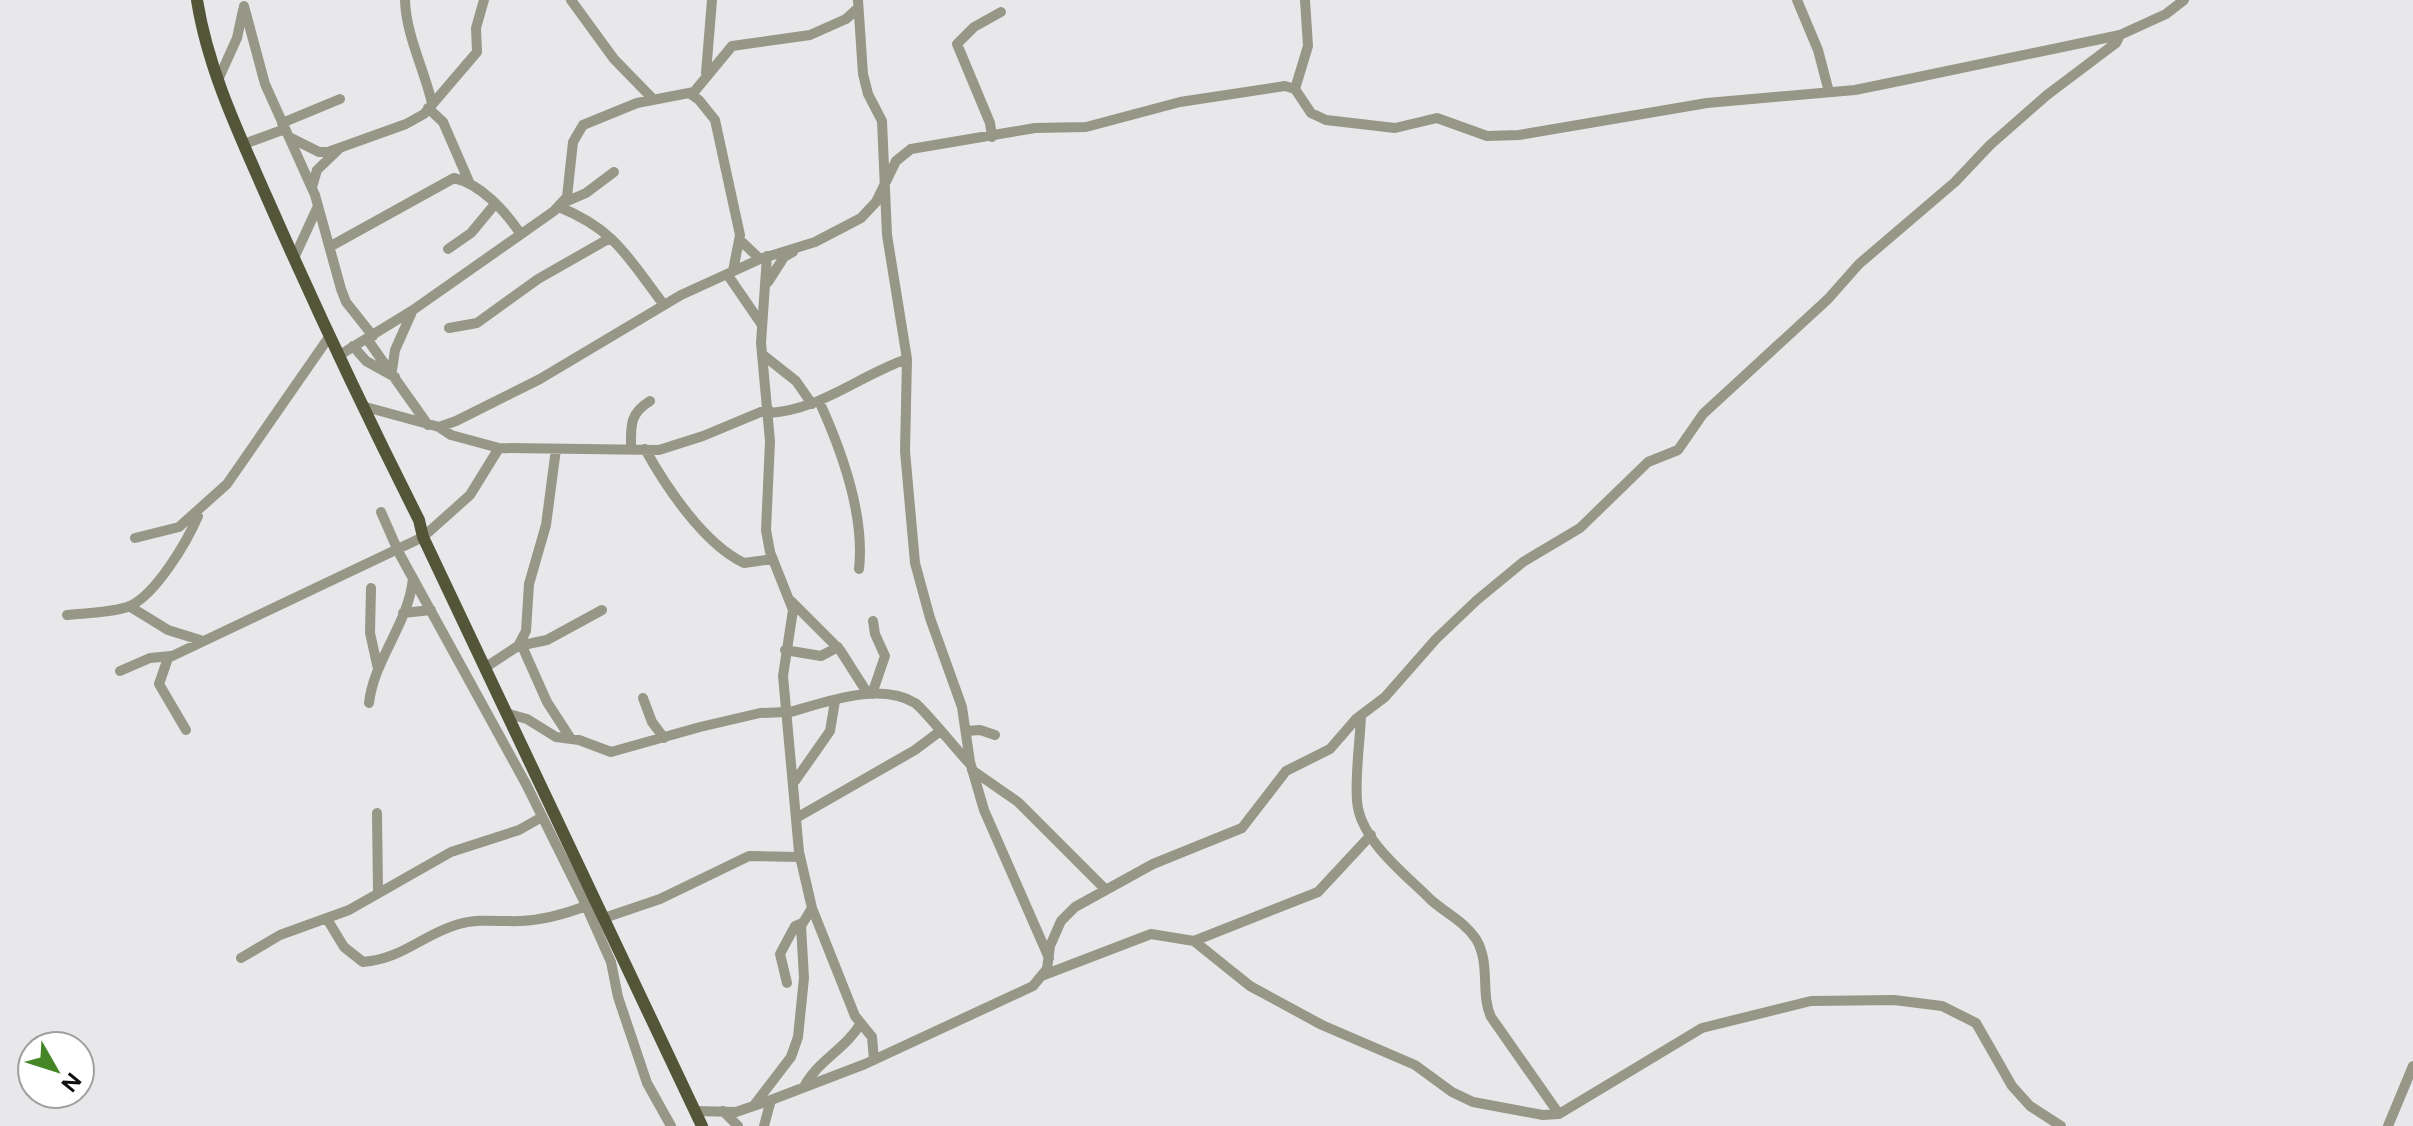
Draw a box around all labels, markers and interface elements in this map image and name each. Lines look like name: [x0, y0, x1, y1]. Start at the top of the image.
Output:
north arrow: [16, 1030, 96, 1110]
text: N: [55, 1067, 87, 1097]

